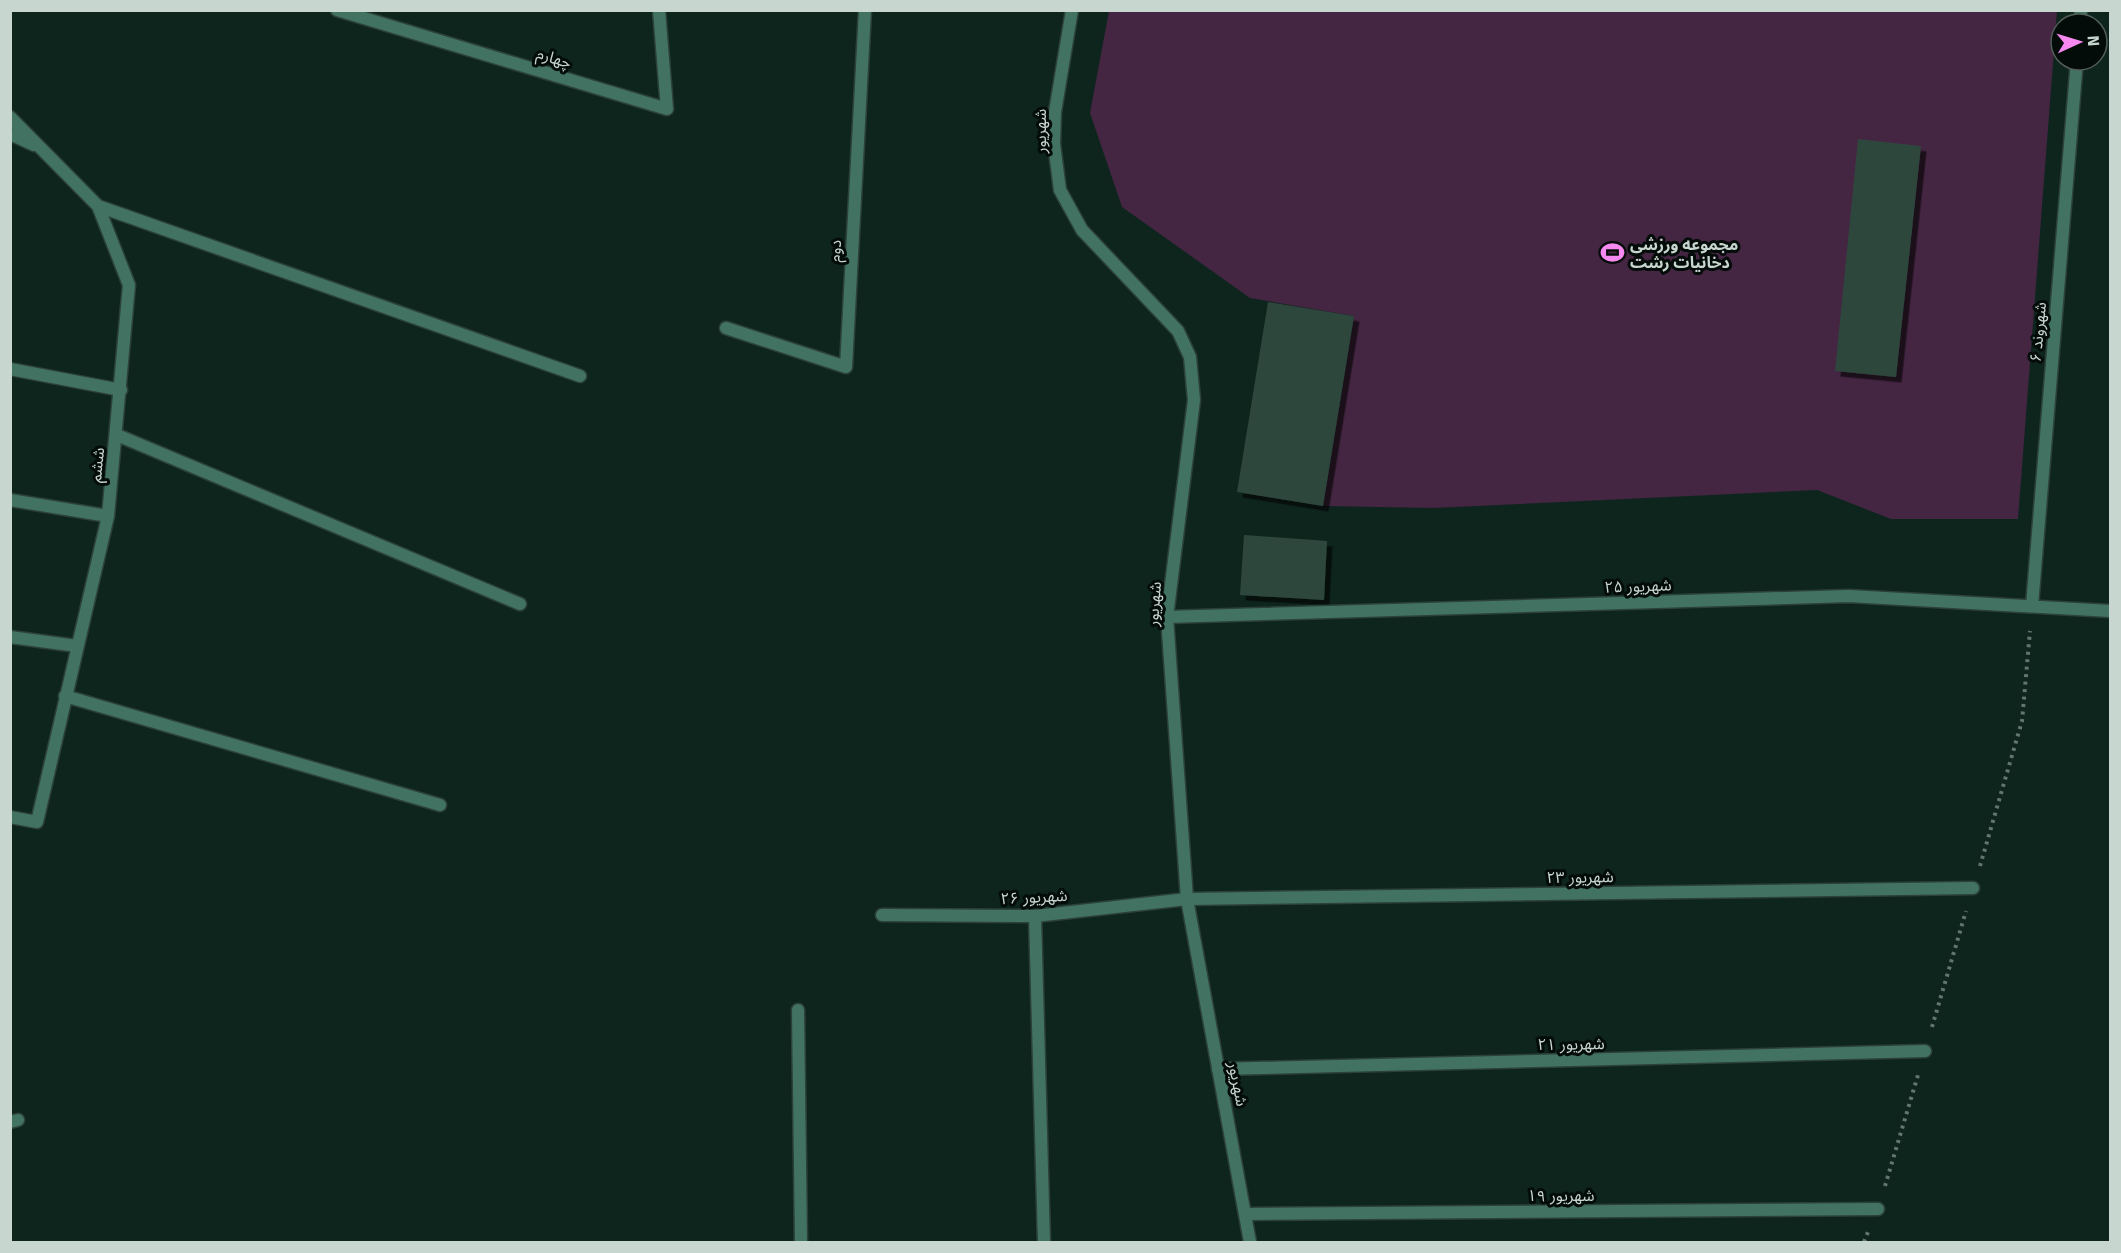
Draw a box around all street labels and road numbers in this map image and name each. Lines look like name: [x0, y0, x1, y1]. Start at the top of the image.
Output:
street label: چهارم: [534, 44, 574, 75]
street label: شهریور: [1031, 109, 1050, 154]
street label: دوم: [825, 239, 848, 263]
street label: شهروند ۶: [2026, 301, 2050, 363]
street label: ششم: [86, 447, 111, 484]
street label: شهریور ۲۵: [1604, 575, 1672, 597]
street label: شهریور: [1143, 581, 1165, 628]
street label: شهریور ۲۳: [1546, 867, 1614, 887]
street label: شهریور ۲۶: [1000, 886, 1068, 908]
street label: شهریور ۲۱: [1537, 1034, 1605, 1054]
street label: شهریور: [1224, 1059, 1252, 1108]
street label: شهریور ۱۹: [1527, 1186, 1595, 1205]

